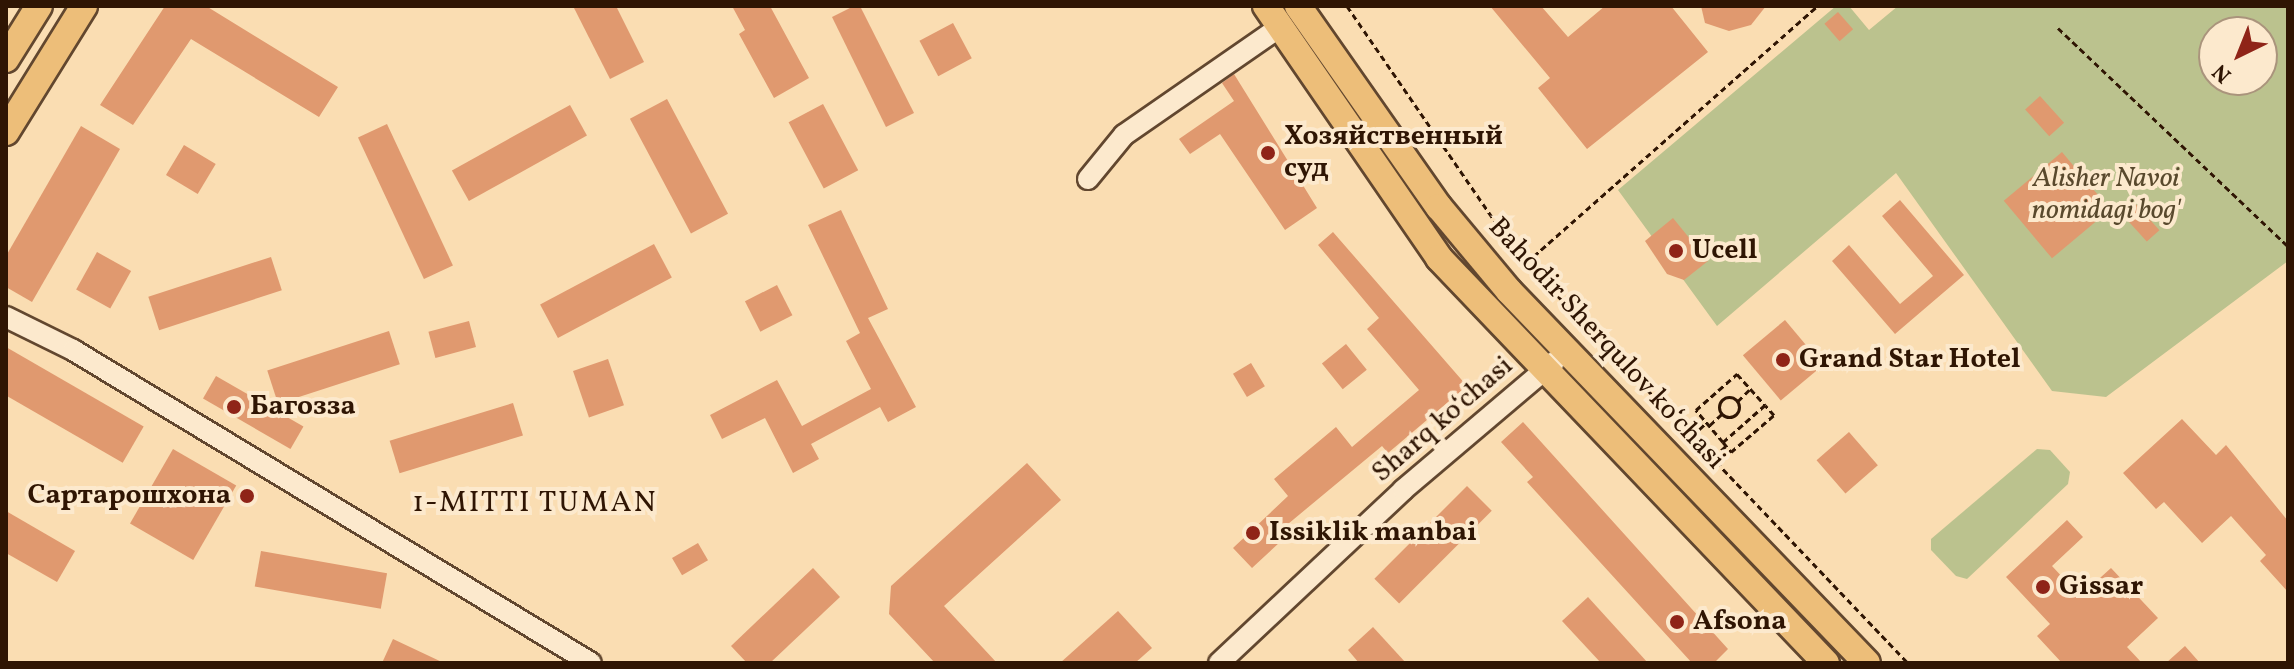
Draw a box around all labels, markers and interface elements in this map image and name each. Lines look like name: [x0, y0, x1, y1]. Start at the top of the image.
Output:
north arrow: [2198, 16, 2278, 96]
text: N: [2206, 56, 2239, 89]
place label: Хозяйственный суд: [1284, 120, 1503, 186]
marker: Хозяйственный суд: [1259, 144, 1277, 162]
park label: Alisher Navoi nomidagi bog': [2032, 162, 2180, 228]
street label: Bahodir Sherqulov ko‘chasi: [1480, 211, 1732, 477]
place label: Ucell: [1692, 234, 1758, 268]
marker: Ucell: [1667, 242, 1685, 260]
place label: Grand Star Hotel: [1799, 343, 2021, 377]
street label: Sharq ko‘chasi: [1366, 350, 1520, 490]
marker: Grand Star Hotel: [1774, 351, 1792, 369]
place label: Багозза: [250, 390, 356, 424]
marker: Багозза: [225, 398, 243, 416]
place label: Сартарошхона: [27, 479, 231, 513]
district label: 1-MITTI TUMAN: [412, 485, 658, 521]
marker: Сартарошхона: [238, 487, 256, 505]
place label: Issiklik manbai: [1269, 516, 1477, 550]
marker: Issiklik manbai: [1244, 524, 1262, 542]
place label: Gissar: [2059, 570, 2143, 604]
marker: Gissar: [2034, 578, 2052, 596]
place label: Afsona: [1693, 605, 1786, 639]
marker: Afsona: [1668, 613, 1686, 631]

